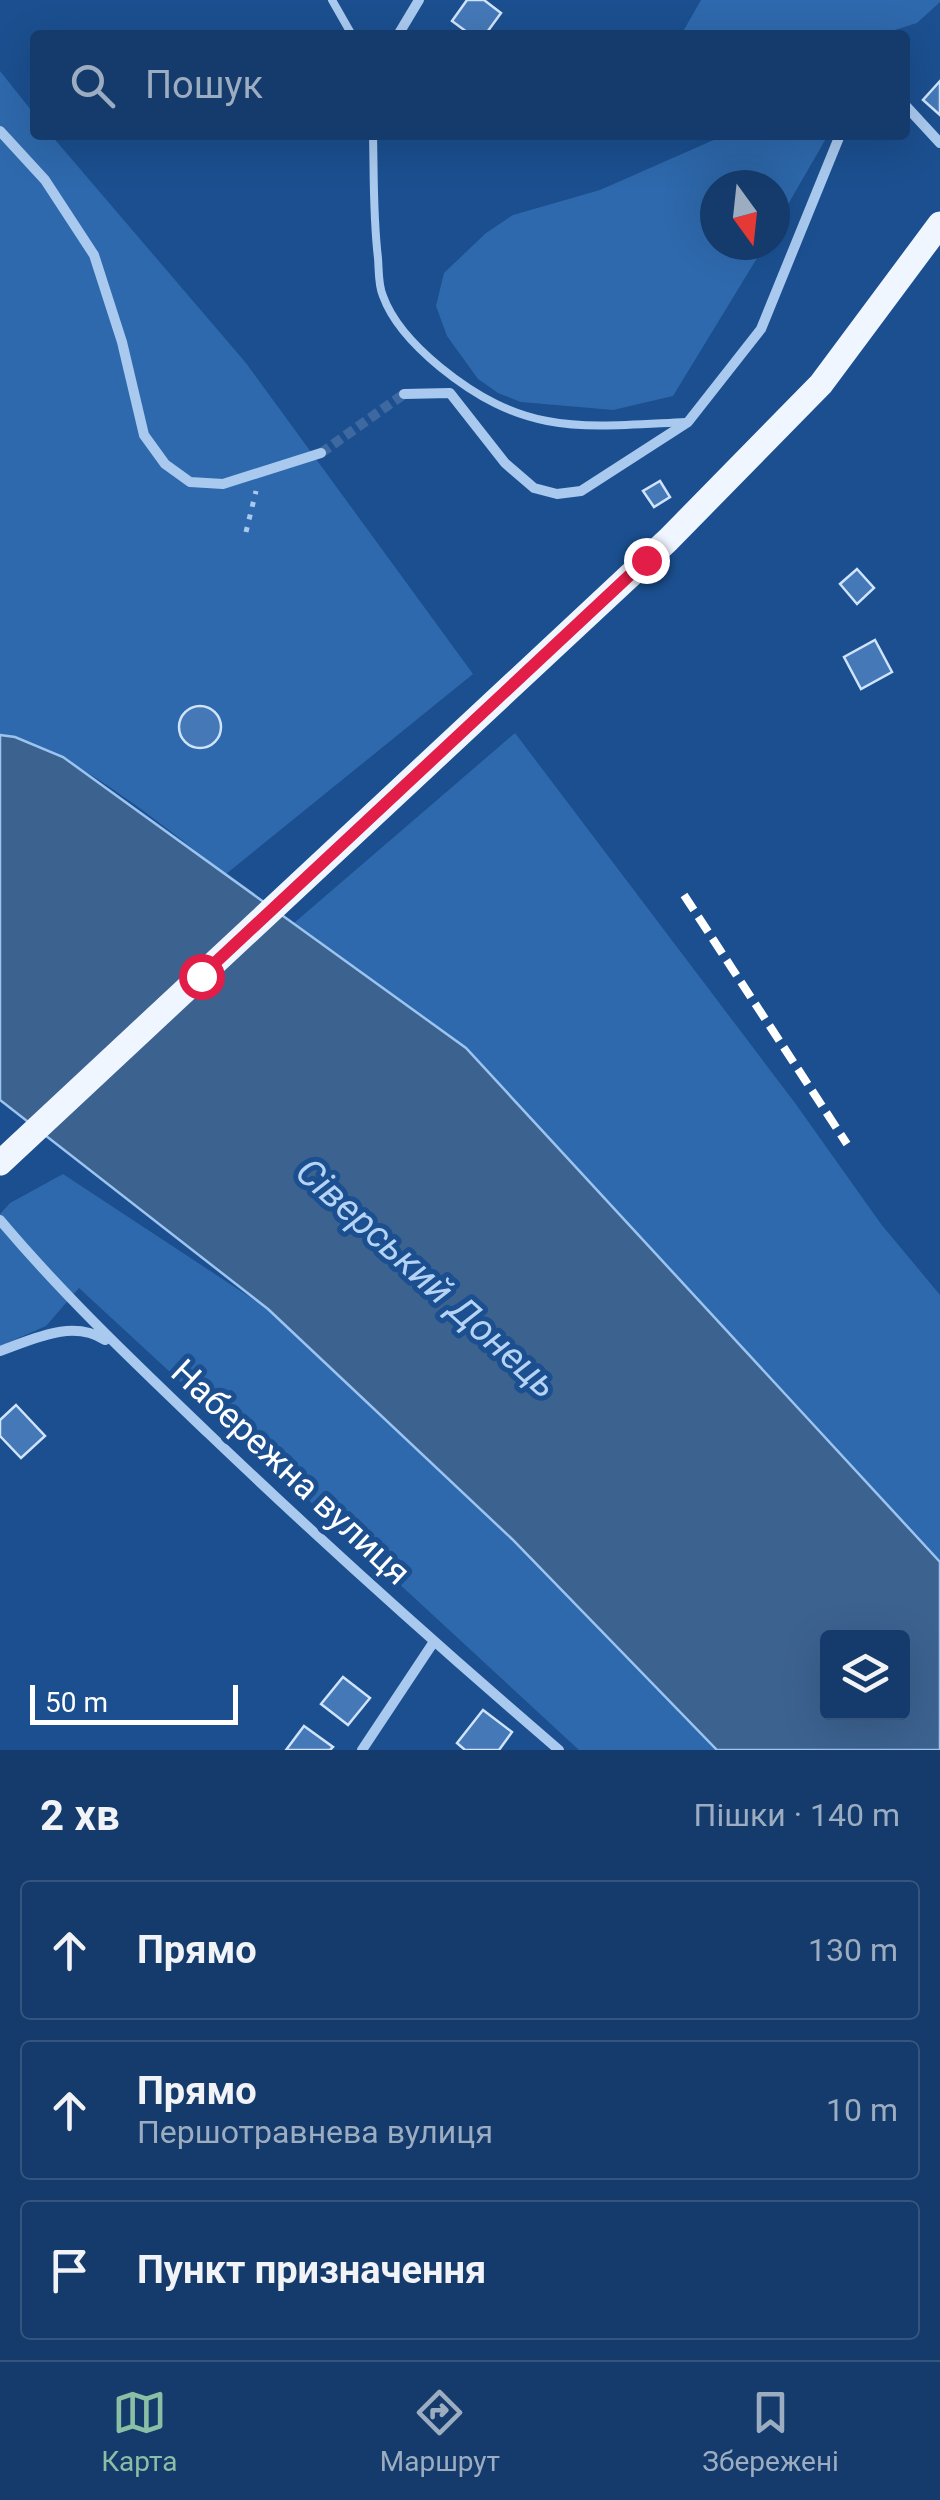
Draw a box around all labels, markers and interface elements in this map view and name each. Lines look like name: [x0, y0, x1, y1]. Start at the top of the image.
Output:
search box: [30, 30, 910, 140]
icon: search: [65, 58, 120, 113]
text: Пошук: [145, 63, 263, 107]
north arrow: [700, 170, 790, 260]
route end: [624, 538, 670, 584]
route start: [179, 954, 225, 1000]
water label: Сіверський Донець: [287, 1149, 567, 1407]
street label: Набережна вулиця: [163, 1351, 418, 1593]
map controls: [820, 1630, 910, 1720]
button: layers: [820, 1630, 910, 1720]
scale bar: [30, 1680, 238, 1724]
text: 50 m: [45, 1686, 108, 1719]
text: 2 хв: [40, 1791, 120, 1840]
text: Пішки · 140 m: [694, 1796, 900, 1834]
icon: ahead: [42, 1923, 97, 1978]
text: Прямо: [137, 1928, 257, 1972]
text: 130 m: [808, 1931, 898, 1969]
text: Прямо: [137, 2069, 257, 2113]
icon: ahead: [42, 2083, 97, 2138]
text: 10 m: [826, 2091, 898, 2129]
text: Першотравнева вулиця: [137, 2113, 493, 2151]
icon: arrive: [42, 2243, 97, 2298]
text: Пункт призначення: [137, 2248, 486, 2292]
tab: Карта: [101, 2385, 177, 2478]
tab: Маршрут: [380, 2385, 500, 2478]
tab: Збережені: [702, 2385, 839, 2478]

